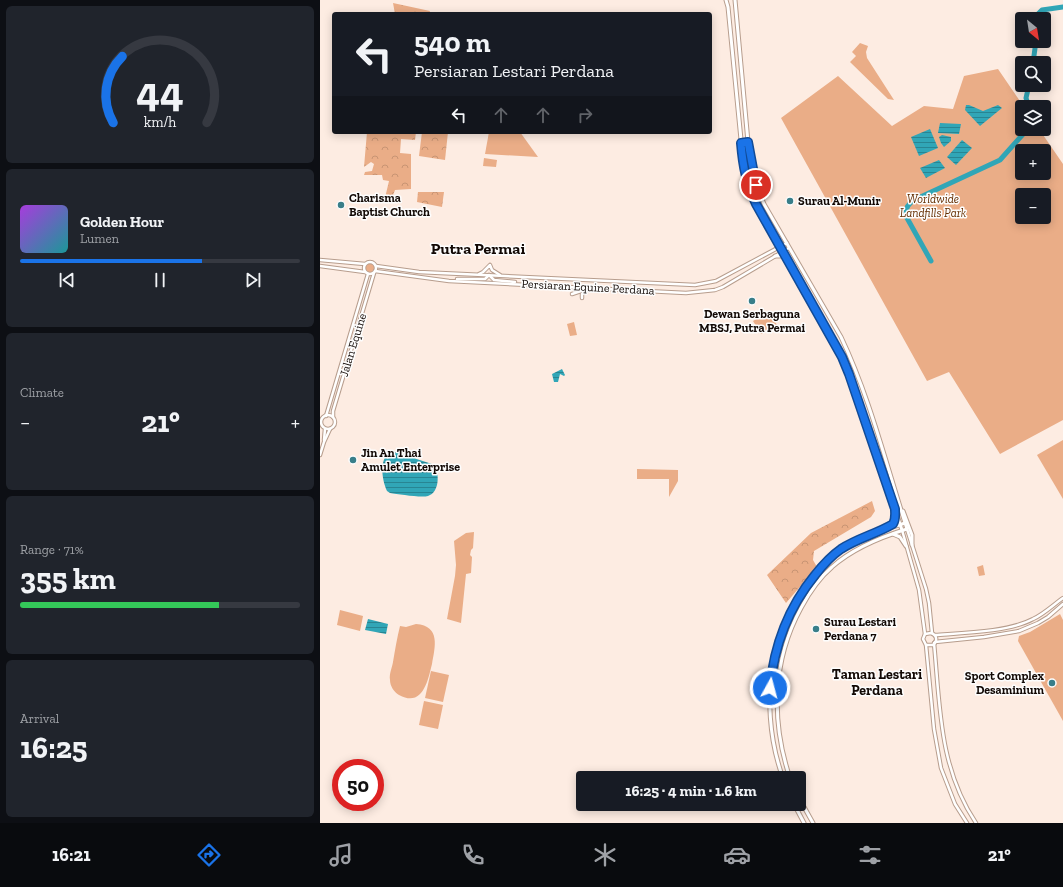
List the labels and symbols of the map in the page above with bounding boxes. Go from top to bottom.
north arrow [1015,12,1051,48]
pin [739,168,773,202]
place label: Charisma Baptist Church [349,191,430,219]
park label: Worldwide Landfills Park [900,192,967,220]
place label: Surau Al-Munir [798,194,881,208]
marker: Surau Al-Munir [785,196,795,206]
marker: Charisma Baptist Church [336,200,346,210]
district label: Putra Permai [431,239,525,258]
street label: Persiaran Equine Perdana [521,277,655,297]
marker: Dewan Serbaguna MBSJ, Putra Permai [747,296,757,306]
place label: Dewan Serbaguna MBSJ, Putra Permai [699,307,806,335]
street label: Jalan Equine [337,311,369,378]
place label: Jin An Thai Amulet Enterprise [361,446,460,474]
marker: Jin An Thai Amulet Enterprise [348,455,358,465]
place label: Surau Lestari Perdana 7 [824,615,896,643]
marker: Surau Lestari Perdana 7 [811,624,821,634]
district label: Taman Lestari Perdana [832,666,922,699]
position arrow [749,667,791,709]
place label: Sport Complex Desaminium [965,669,1045,697]
marker: Sport Complex Desaminium [1047,678,1057,688]
speed limit sign: 50 [332,759,384,811]

